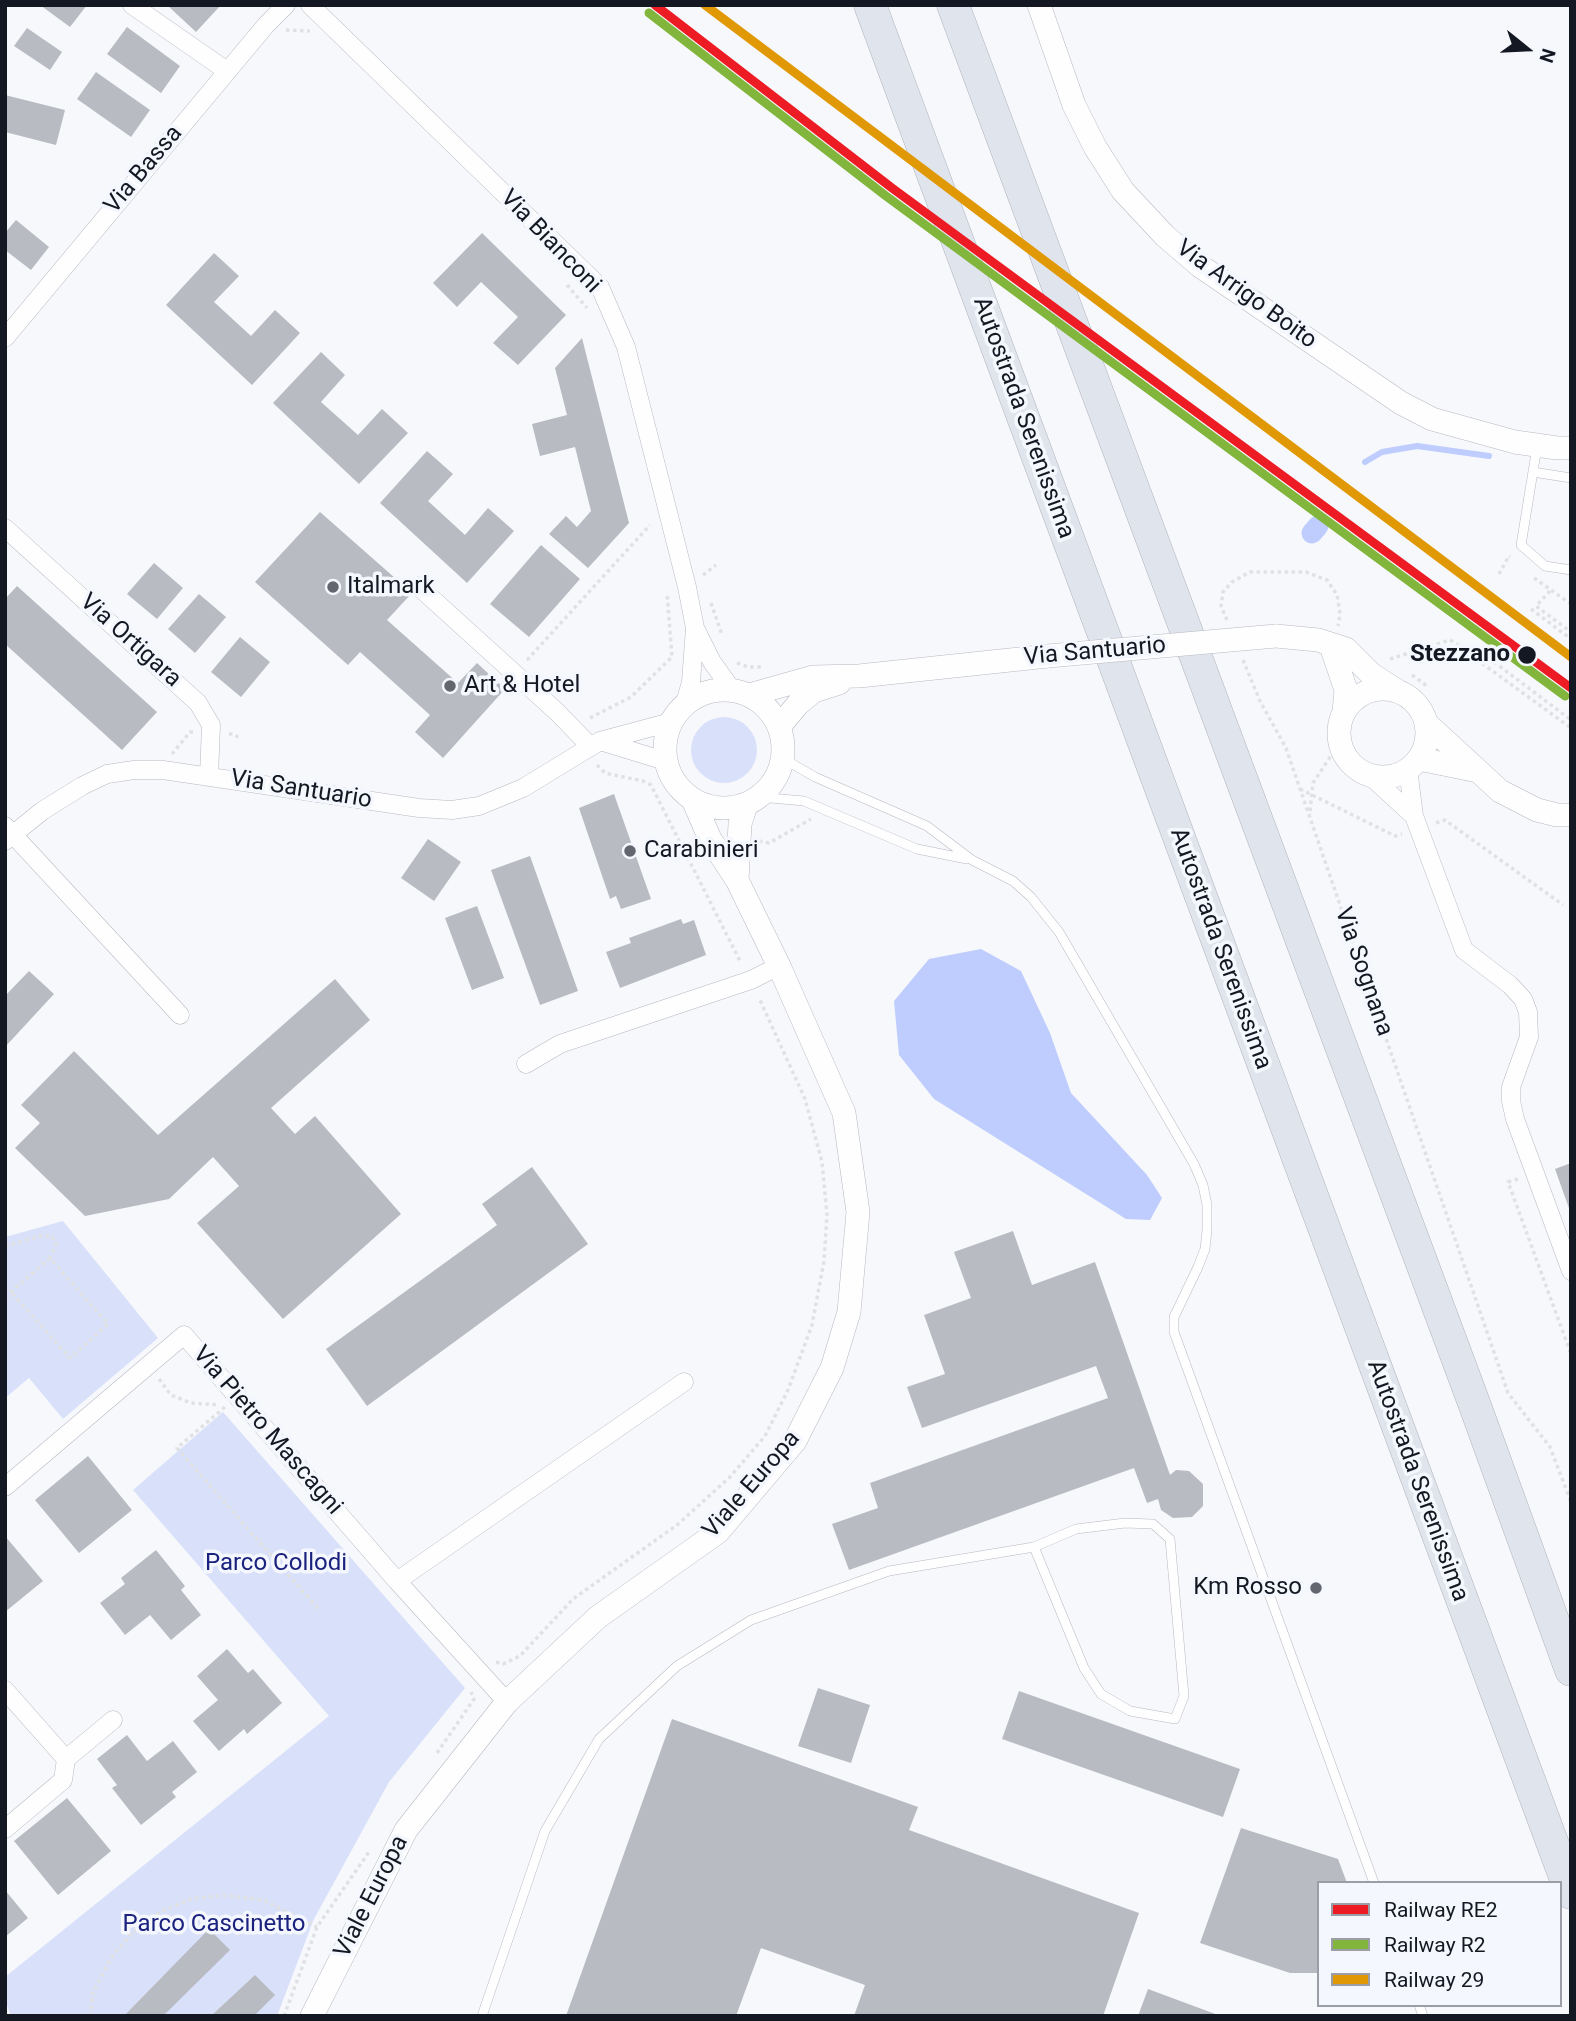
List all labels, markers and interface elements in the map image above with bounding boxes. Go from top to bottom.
north arrow [1492,14,1562,84]
text: N [1534,46,1560,66]
street label: Via Bassa [99,120,189,220]
street label: Via Bianconi [494,184,606,300]
street label: Via Arrigo Boito [1170,234,1322,356]
street label: Autostrada Serenissima [966,293,1080,543]
place label: Italmark [347,573,435,601]
marker: Italmark [325,579,341,595]
street label: Via Ortigara [73,588,187,694]
street label: Via Santuario [1023,631,1167,673]
place label: Stezzano [1410,641,1510,669]
marker: Stezzano [1516,644,1538,666]
place label: Art & Hotel [464,672,580,700]
marker: Art & Hotel [442,678,458,694]
street label: Via Santuario [228,765,374,815]
street label: Autostrada Serenissima [1163,824,1277,1074]
place label: Carabinieri [644,837,758,865]
marker: Carabinieri [622,843,638,859]
street label: Via Sognana [1328,904,1398,1040]
street label: Via Pietro Mascagni [186,1341,348,1521]
street label: Autostrada Serenissima [1360,1356,1474,1606]
street label: Viale Europa [697,1425,807,1545]
park label: Parco Collodi [205,1550,347,1578]
place label: Km Rosso [1193,1574,1302,1602]
marker: Km Rosso [1308,1580,1324,1596]
street label: Viale Europa [329,1831,415,1963]
legend [1317,1881,1562,2007]
text: Railway RE2 [1384,1898,1497,1922]
park label: Parco Cascinetto [123,1911,305,1939]
text: Railway R2 [1384,1933,1486,1957]
text: Railway 29 [1384,1968,1484,1992]

